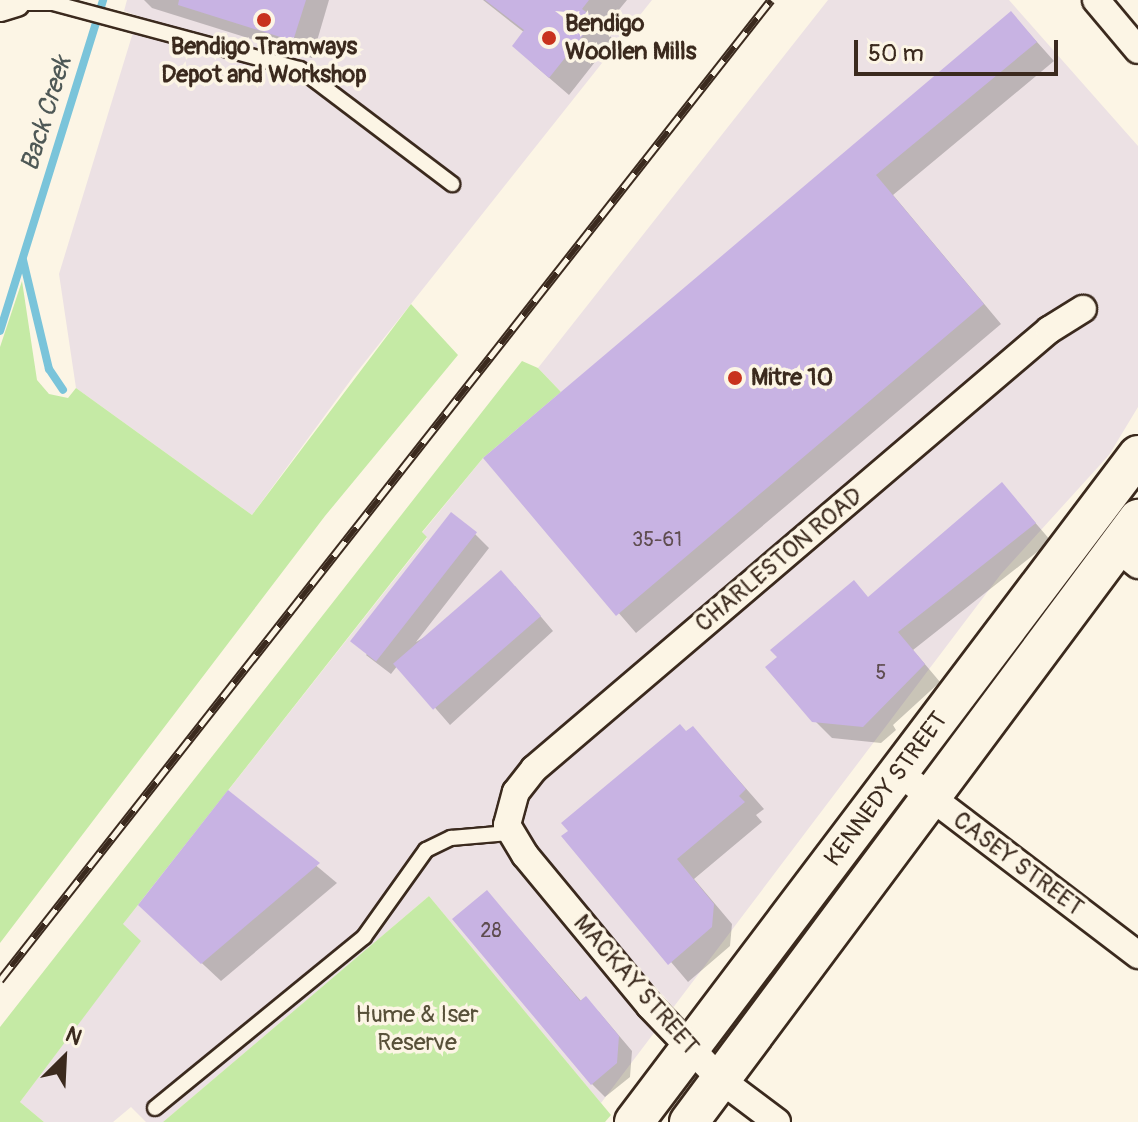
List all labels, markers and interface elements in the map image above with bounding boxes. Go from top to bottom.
place label: Bendigo Woollen Mills [565,10,697,66]
marker: Bendigo Tramways Depot and Workshop [255,11,273,29]
scale bar [858,24,1062,74]
marker: Bendigo Woollen Mills [540,29,558,47]
place label: Bendigo Tramways Depot and Workshop [161,33,367,89]
text: 50 m [868,39,924,68]
water label: Back Creek [15,53,79,175]
place label: Mitre 10 [751,364,833,392]
marker: Mitre 10 [726,369,744,387]
street label: CHARLESTON ROAD [690,482,868,638]
house number: 35-61 [632,527,682,551]
house number: 5 [876,660,886,684]
street label: KENNEDY STREET [819,706,953,872]
street label: CASEY STREET [947,806,1089,922]
street label: MACKAY STREET [567,909,705,1061]
house number: 28 [480,918,502,942]
park label: Hume & Iser Reserve [355,1001,479,1057]
north arrow [24,1018,104,1098]
text: N [61,1020,86,1052]

